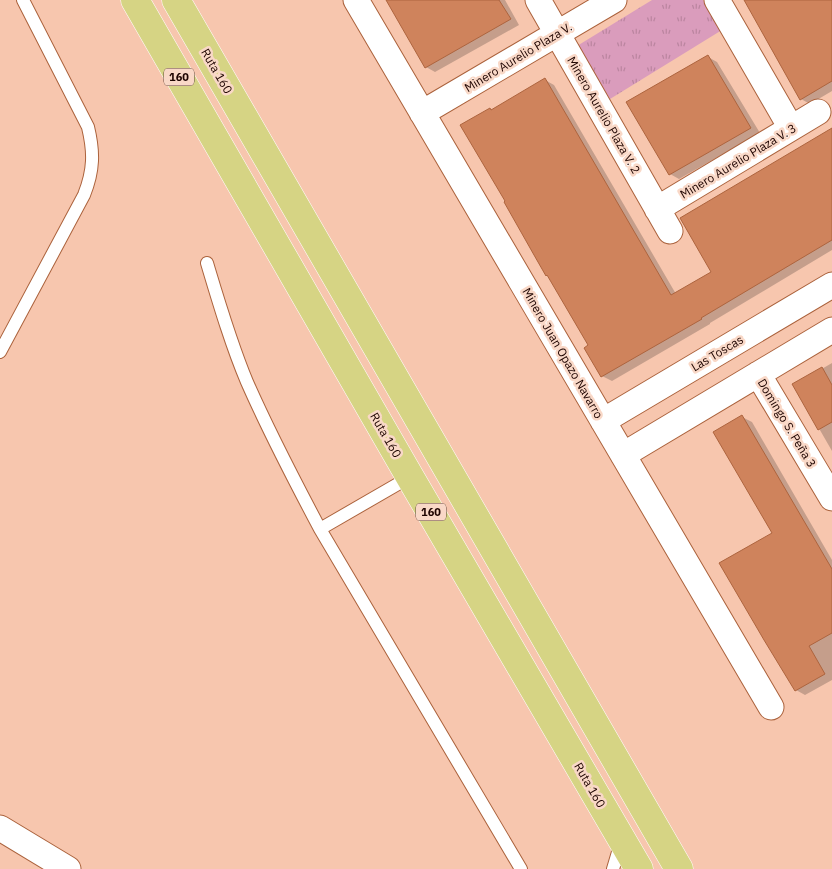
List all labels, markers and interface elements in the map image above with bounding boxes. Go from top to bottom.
street label: Minero Aurelio Plaza V. [461,19,575,95]
street label: Ruta 160 [198,46,236,96]
street label: Minero Aurelio Plaza V. 2 [564,54,644,176]
road number: 160 [164,68,194,86]
street label: Minero Aurelio Plaza V. 3 [677,120,799,202]
street label: Minero Juan Opazo Navarro [519,285,607,421]
street label: Las Toscas [688,332,746,374]
street label: Domingo S. Peña 3 [755,376,819,470]
street label: Ruta 160 [367,410,405,460]
road number: 160 [416,504,446,520]
street label: Ruta 160 [571,760,609,810]

